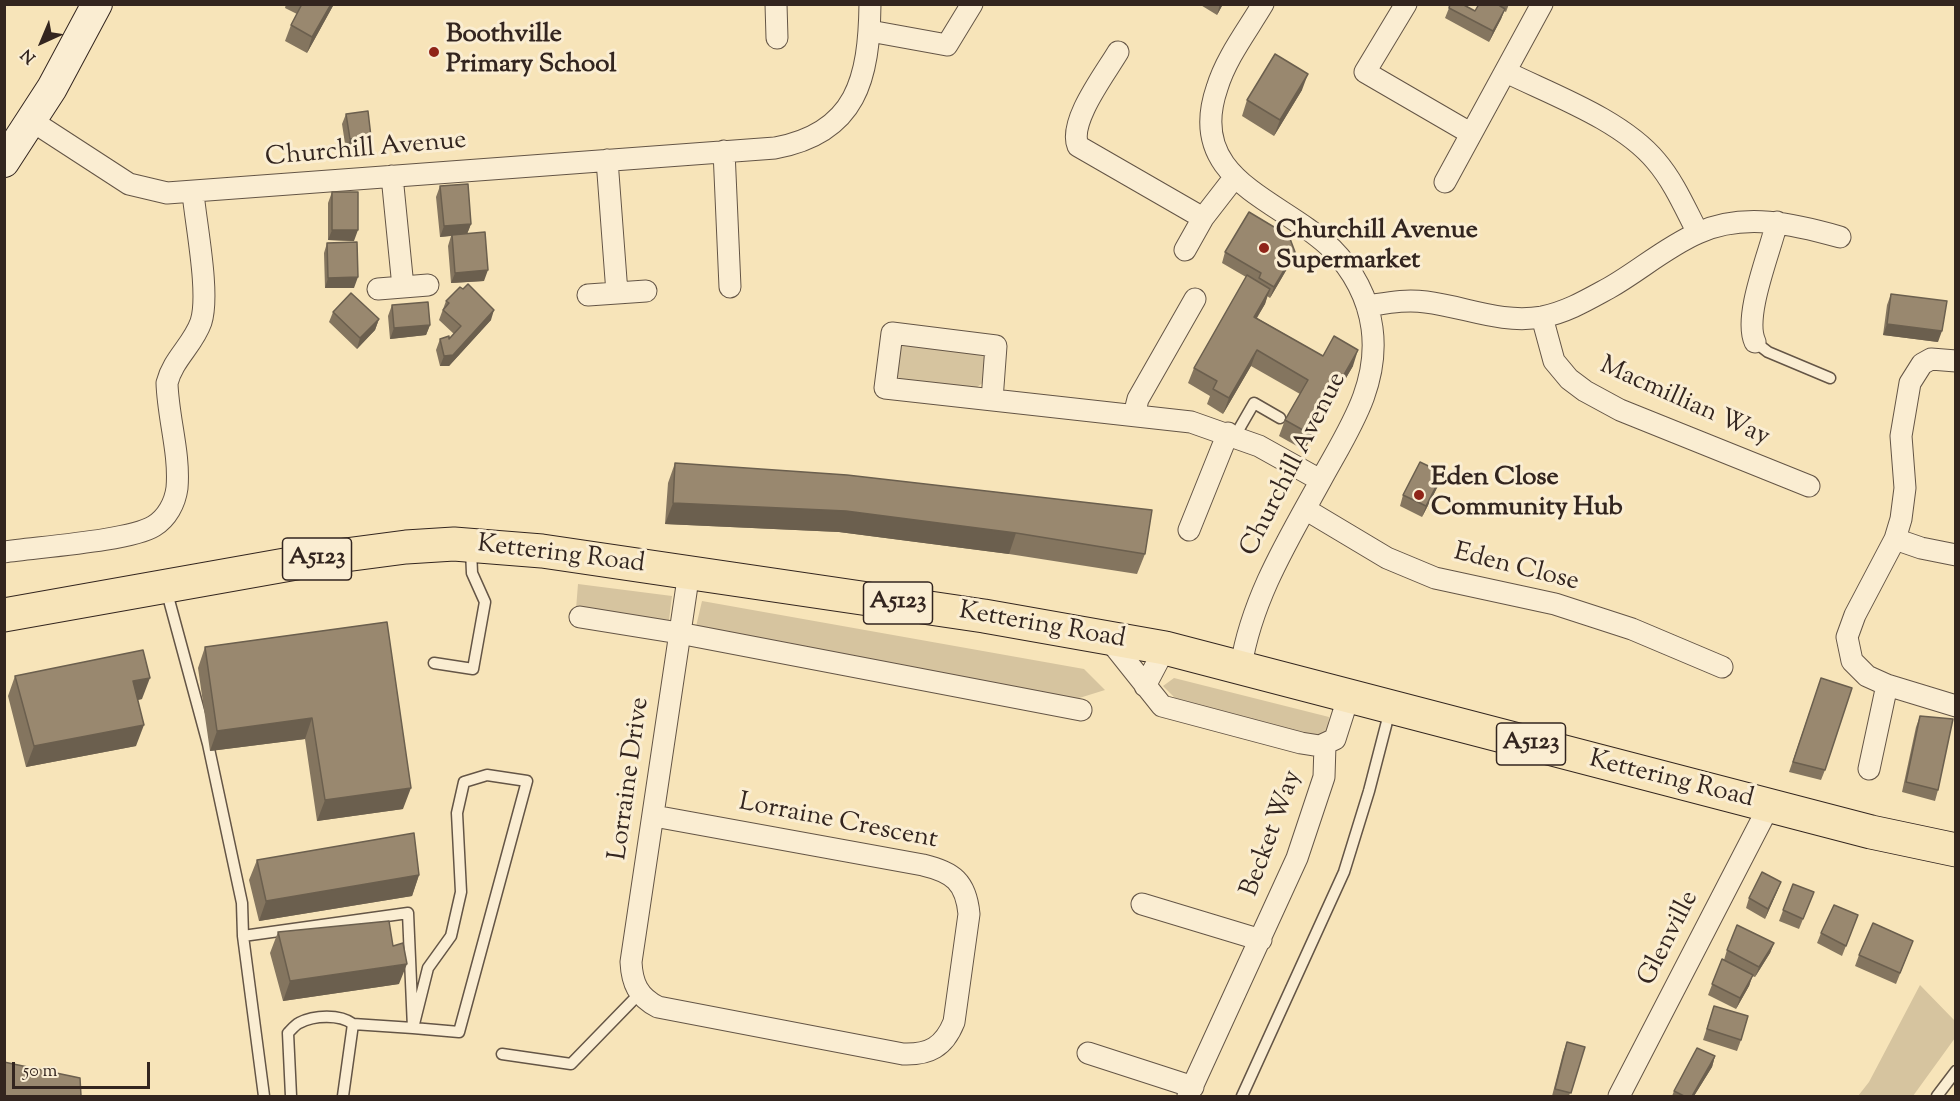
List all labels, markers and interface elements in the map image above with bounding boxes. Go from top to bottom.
north arrow [12,12,72,72]
place label: Boothville Primary School [446,21,616,82]
text: N [17,43,42,68]
marker: Boothville Primary School [427,45,441,59]
street label: Churchill Avenue [264,127,468,175]
place label: Churchill Avenue Supermarket [1276,217,1478,278]
marker: Churchill Avenue Supermarket [1257,241,1271,255]
street label: Macmillian Way [1594,352,1774,454]
street label: Churchill Avenue [1235,368,1355,562]
place label: Eden Close Community Hub [1431,464,1623,526]
marker: Eden Close Community Hub [1412,488,1426,502]
street label: Kettering Road [475,530,647,582]
road number: A5123 [282,538,352,580]
street label: Eden Close [1450,538,1582,600]
road number: A5123 [864,582,932,624]
street label: Kettering Road [956,597,1128,657]
street label: Lorraine Drive [604,696,658,862]
road number: A5123 [1496,723,1565,765]
street label: Kettering Road [1585,745,1757,817]
street label: Becket Way [1236,767,1310,901]
street label: Lorraine Crescent [736,788,940,858]
street label: Glenville [1633,886,1707,992]
scale bar [15,1050,153,1088]
text: 50 m [23,1059,57,1085]

